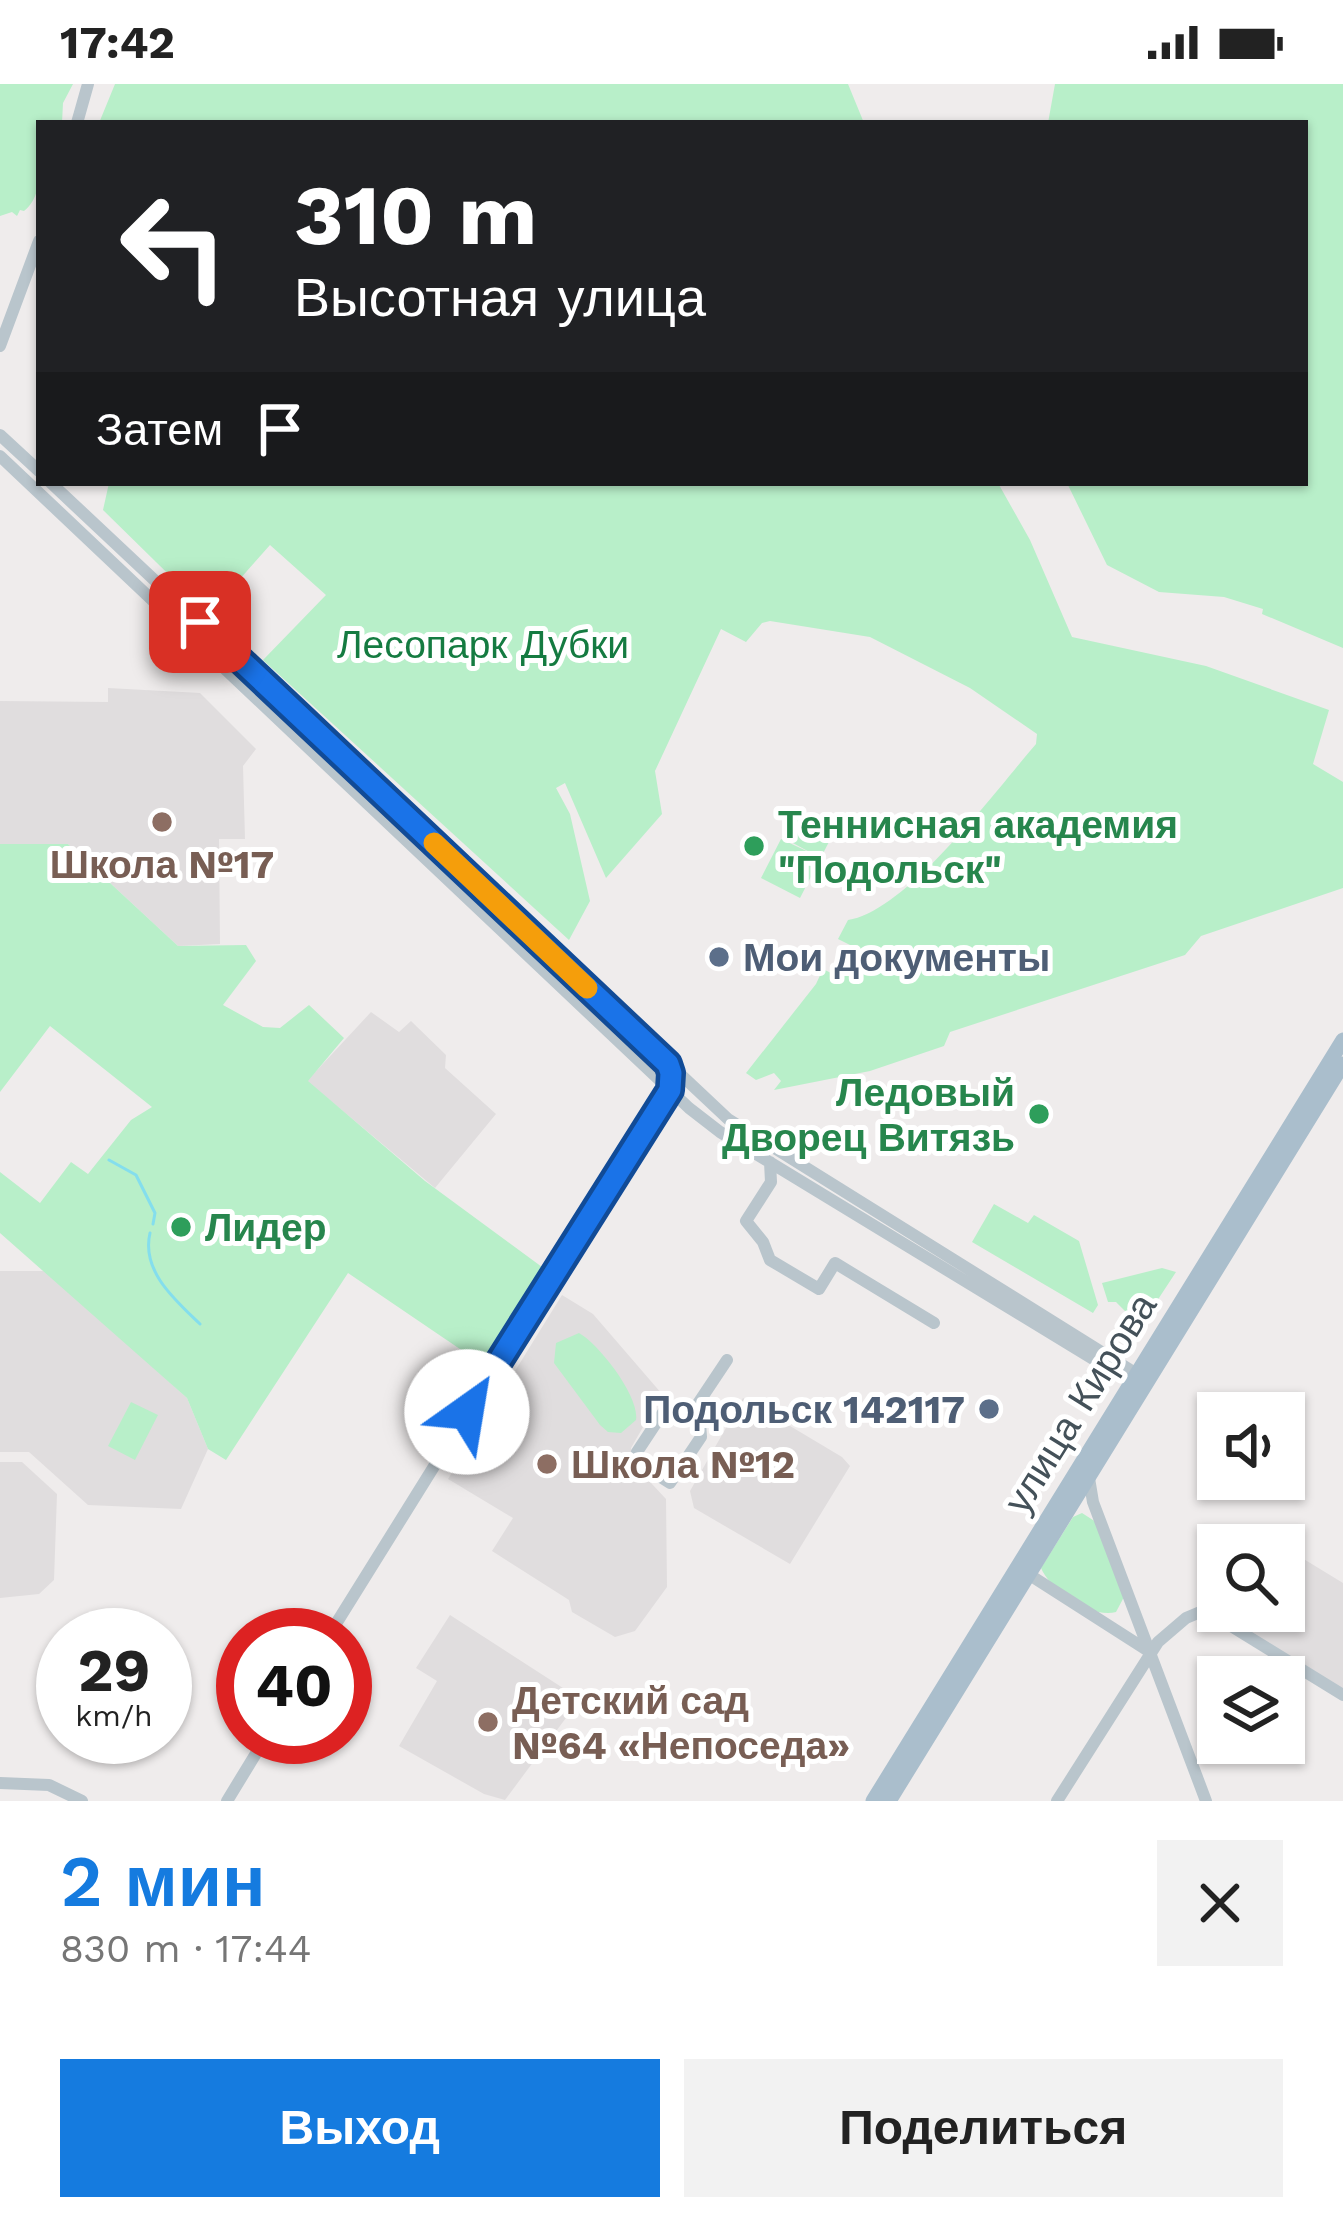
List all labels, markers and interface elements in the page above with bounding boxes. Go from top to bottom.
text: 17:42 [60,16,175,69]
text: 310 m [294,166,537,264]
icon: left [96,168,252,324]
text: Высотная улица [294,266,706,329]
icon: arrive [247,396,313,462]
text: Затем [96,403,223,456]
pin [149,571,251,673]
icon: arrive [167,589,233,655]
park label: Лесопарк Дубки [337,622,629,667]
place label: Теннисная академия "Подольск" [778,802,1178,892]
marker: Школа №17 [149,809,175,835]
marker: Теннисная академия "Подольск" [741,833,767,859]
place label: Школа №17 [50,842,274,887]
place label: Мои документы [743,935,1050,980]
marker: Мои документы [706,944,732,970]
place label: Ледовый Дворец Витязь [722,1070,1015,1160]
marker: Ледовый Дворец Витязь [1026,1101,1052,1127]
place label: Лидер [205,1205,327,1250]
marker: Лидер [168,1214,194,1240]
street label: улица Кирова [995,1285,1166,1521]
position arrow [404,1349,530,1475]
place label: Подольск 142117 [643,1387,965,1432]
map controls [1197,1392,1305,1764]
button: sound [1197,1392,1305,1500]
marker: Подольск 142117 [976,1396,1002,1422]
place label: Школа №12 [571,1442,795,1487]
marker: Школа №12 [534,1451,560,1477]
button: search [1197,1524,1305,1632]
speed limit sign: 40 [216,1608,372,1764]
text: 29 [78,1635,150,1706]
button: layers [1197,1656,1305,1764]
place label: Детский сад №64 «Непоседа» [512,1678,850,1768]
text: km/h [75,1698,153,1733]
marker: Детский сад №64 «Непоседа» [475,1709,501,1735]
text: 2 мин [60,1839,266,1923]
button: close [1157,1840,1283,1966]
text: 830 m · 17:44 [60,1926,312,1971]
button: Выход [60,2059,660,2197]
button: Поделиться [684,2059,1283,2197]

